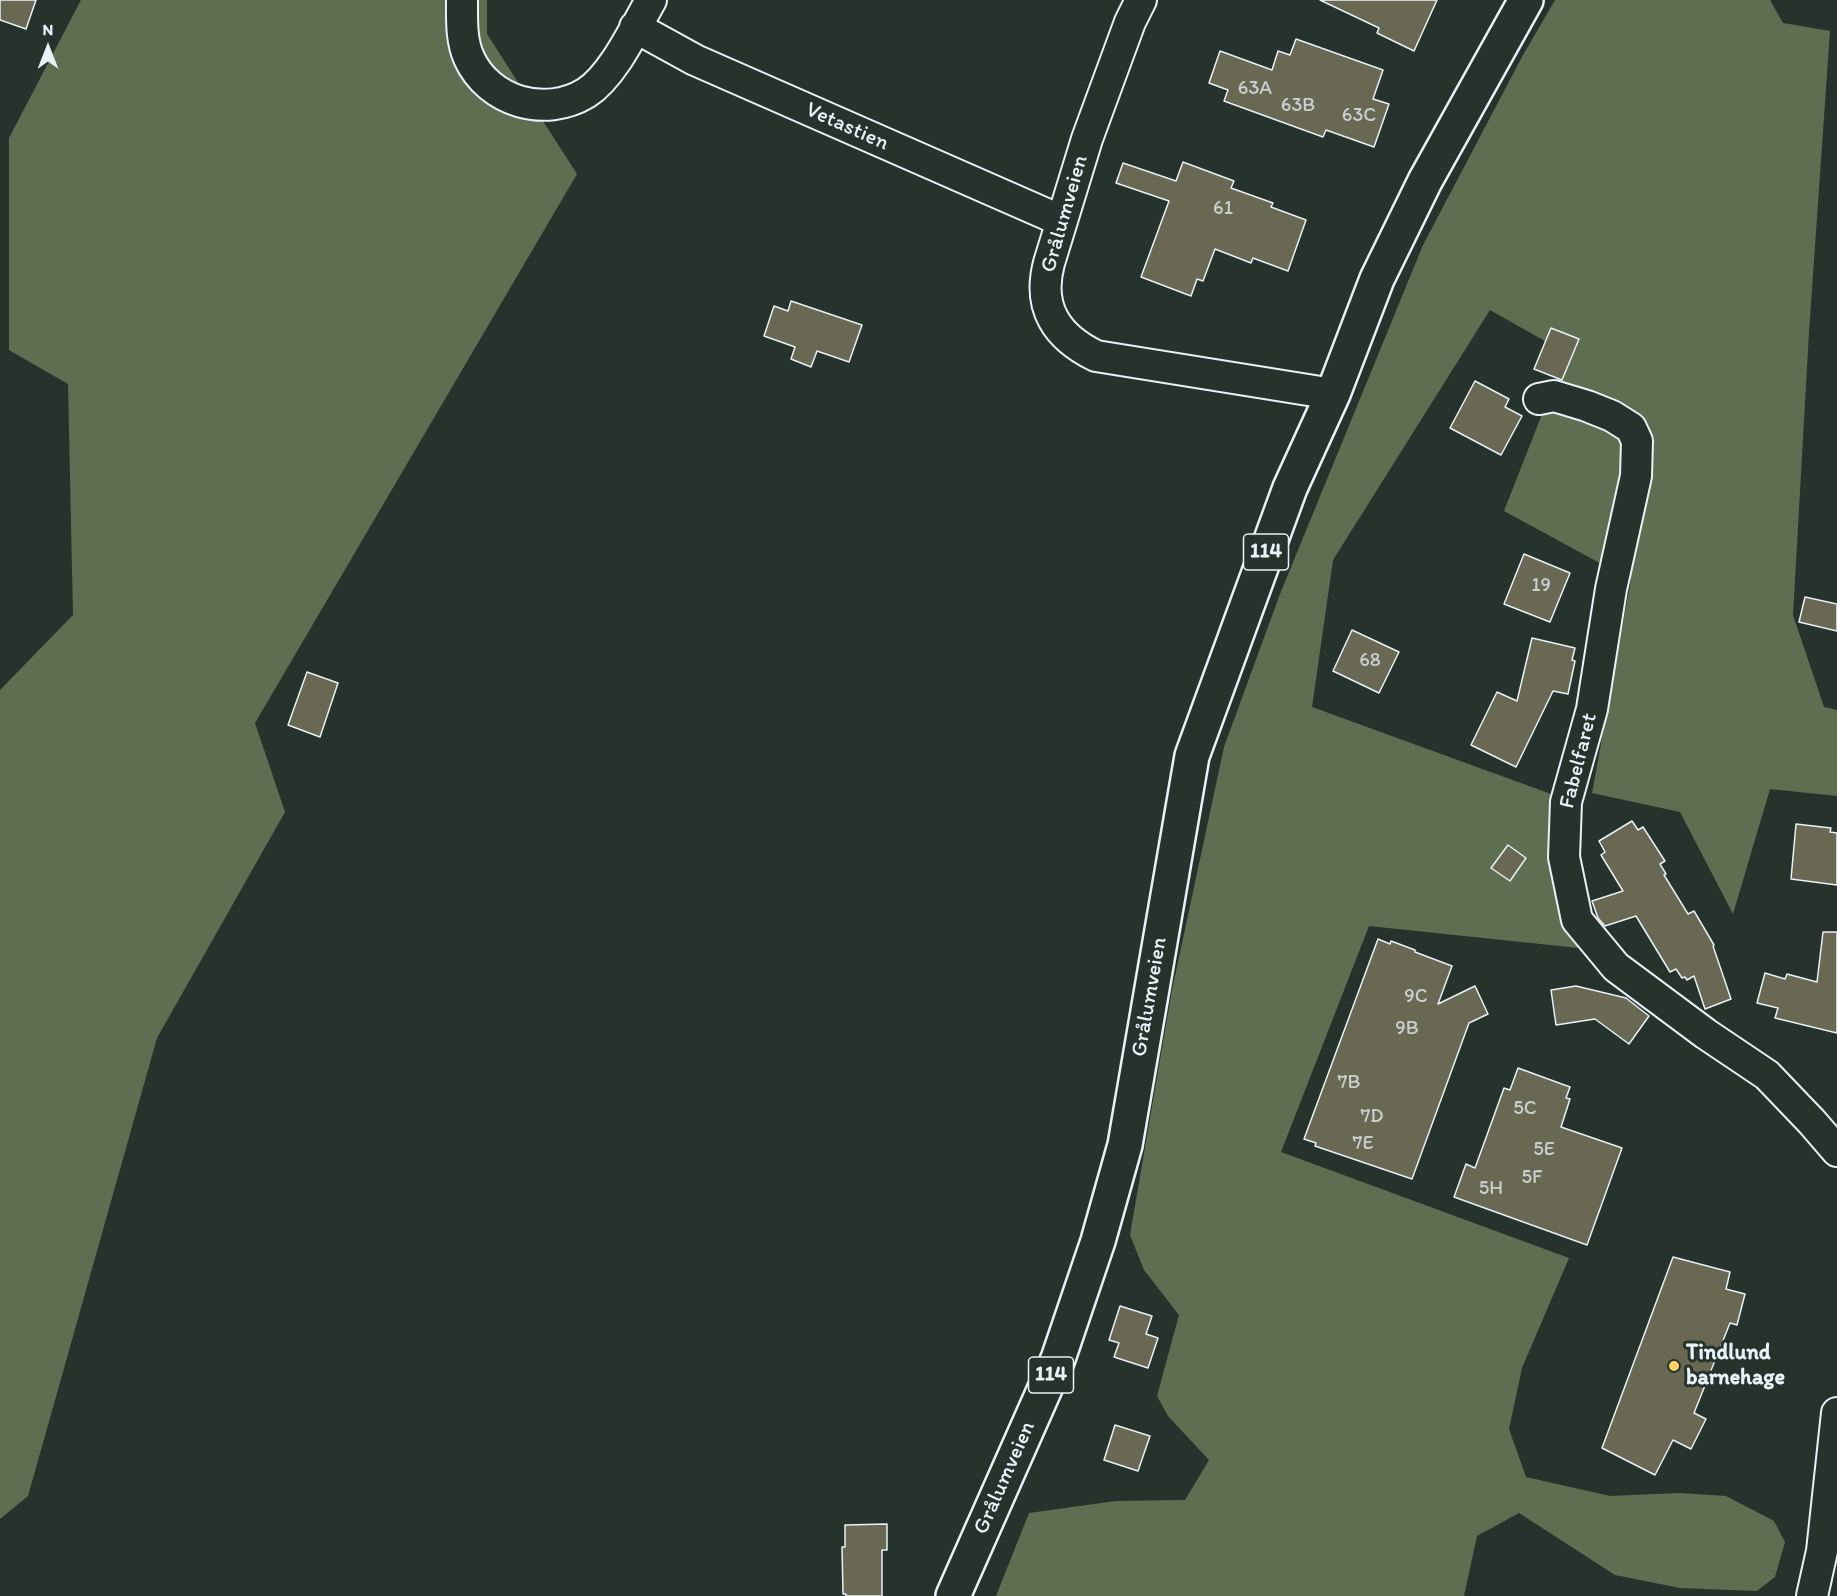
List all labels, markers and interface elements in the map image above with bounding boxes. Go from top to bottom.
north arrow [18,18,78,78]
text: N [43,20,53,39]
house number: 63A [1238,77,1272,101]
house number: 63B [1281,94,1315,118]
street label: Vetastien [801,97,893,157]
house number: 63C [1342,104,1376,128]
street label: Grålumveien [1036,152,1094,276]
house number: 61 [1213,197,1233,221]
road number: 114 [1244,534,1288,570]
house number: 19 [1531,574,1551,598]
house number: 68 [1359,649,1381,673]
street label: Fabelfaret [1554,711,1604,811]
street label: Grålumveien [1127,935,1173,1059]
house number: 9C [1404,985,1428,1009]
house number: 9B [1395,1017,1419,1041]
house number: 7B [1338,1071,1360,1095]
house number: 5C [1513,1097,1537,1121]
house number: 7D [1360,1105,1384,1129]
house number: 7E [1353,1132,1373,1156]
house number: 5E [1533,1138,1555,1162]
house number: 5F [1522,1166,1542,1190]
house number: 5H [1479,1177,1503,1201]
place label: Tindlund barnehage [1686,1340,1785,1392]
road number: 114 [1028,1357,1074,1393]
marker: Tindlund barnehage [1667,1359,1681,1373]
street label: Grålumveien [968,1417,1042,1539]

